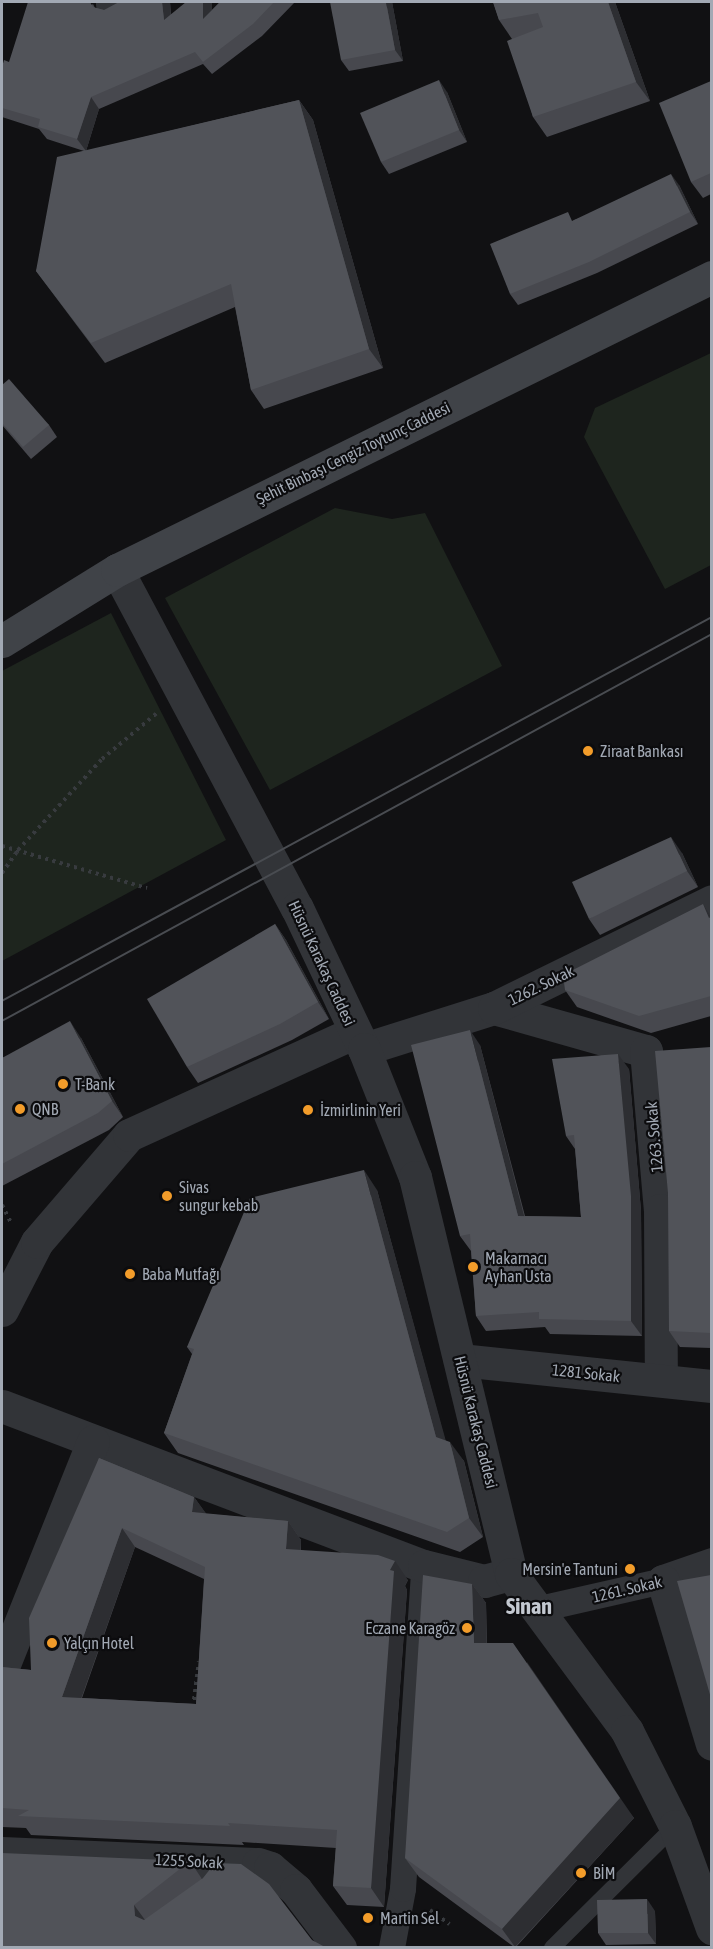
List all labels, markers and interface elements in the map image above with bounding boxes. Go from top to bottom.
street label: Şehit Binbaşı Cengiz Toytunç Caddesi [253,398,453,508]
place label: Ziraat Bankası [600,741,684,761]
marker: Ziraat Bankası [581,744,595,758]
street label: Hüsnü Karakaş Caddesi [285,897,359,1029]
street label: 1262. Sokak [505,961,577,1009]
place label: T-Bank [75,1074,115,1094]
marker: T-Bank [56,1077,70,1091]
place label: QNB [32,1099,58,1119]
place label: İzmirlinin Yeri [320,1100,401,1120]
street label: 1263. Sokak [641,1101,667,1173]
marker: QNB [13,1102,27,1116]
marker: İzmirlinin Yeri [301,1103,315,1117]
place label: Sivas sungur kebab [179,1177,258,1215]
marker: Sivas sungur kebab [160,1189,174,1203]
place label: Makarnacı Ayhan Usta [485,1248,552,1286]
marker: Makarnacı Ayhan Usta [466,1260,480,1274]
place label: Baba Mutfağı [142,1264,220,1284]
marker: Baba Mutfağı [123,1267,137,1281]
street label: Hüsnü Karakaş Caddesi [450,1354,502,1490]
street label: 1281 Sokak [551,1360,621,1386]
place label: Mersin'e Tantuni [522,1559,618,1579]
marker: Mersin'e Tantuni [623,1562,637,1576]
street label: 1261. Sokak [590,1572,664,1606]
district label: Sinan [506,1594,552,1620]
place label: Eczane Karagöz [365,1618,455,1638]
marker: Eczane Karagöz [460,1621,474,1635]
place label: Yalçın Hotel [64,1633,134,1653]
marker: Yalçın Hotel [45,1636,59,1650]
street label: 1255 Sokak [155,1850,223,1872]
place label: BİM [593,1863,615,1883]
marker: BİM [574,1866,588,1880]
place label: Martin Sel [380,1908,439,1928]
marker: Martin Sel [361,1911,375,1925]

